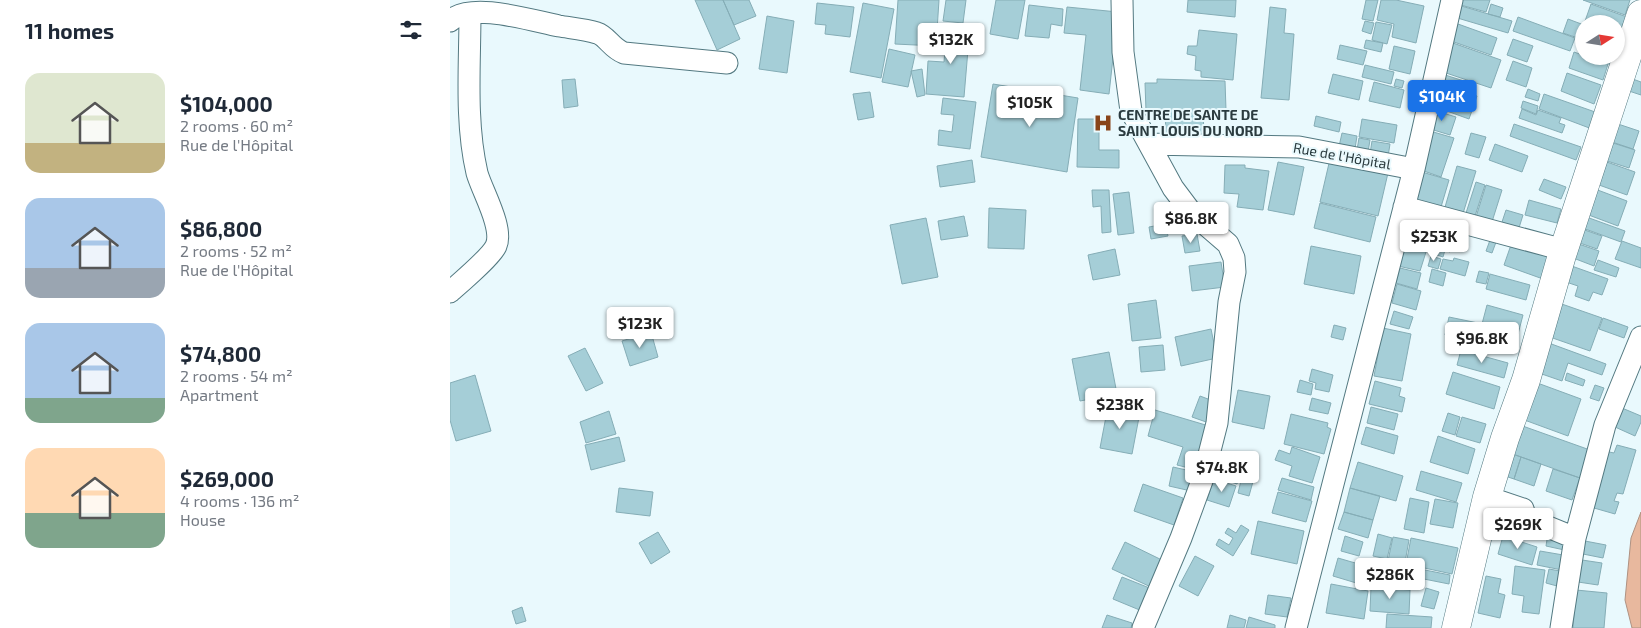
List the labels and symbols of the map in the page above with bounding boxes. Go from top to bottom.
north arrow [1575,15,1625,65]
pin: $132K [916,22,986,65]
pin: $104K [1407,80,1477,122]
pin: $105K [995,86,1065,128]
place label: CENTRE DE SANTE DE SAINT LOUIS DU NORD [1118,106,1263,139]
hospital icon: CENTRE DE SANTE DE SAINT LOUIS DU NORD [1092,112,1114,134]
street label: Rue de l'Hôpital [1292,139,1393,173]
pin: $86.8K [1150,202,1232,244]
pin: $253K [1399,220,1469,262]
pin: $123K [605,306,675,349]
pin: $96.8K [1441,322,1523,364]
pin: $238K [1085,388,1155,430]
pin: $74.8K [1181,450,1263,493]
pin: $269K [1483,508,1553,550]
pin: $286K [1355,558,1425,600]

